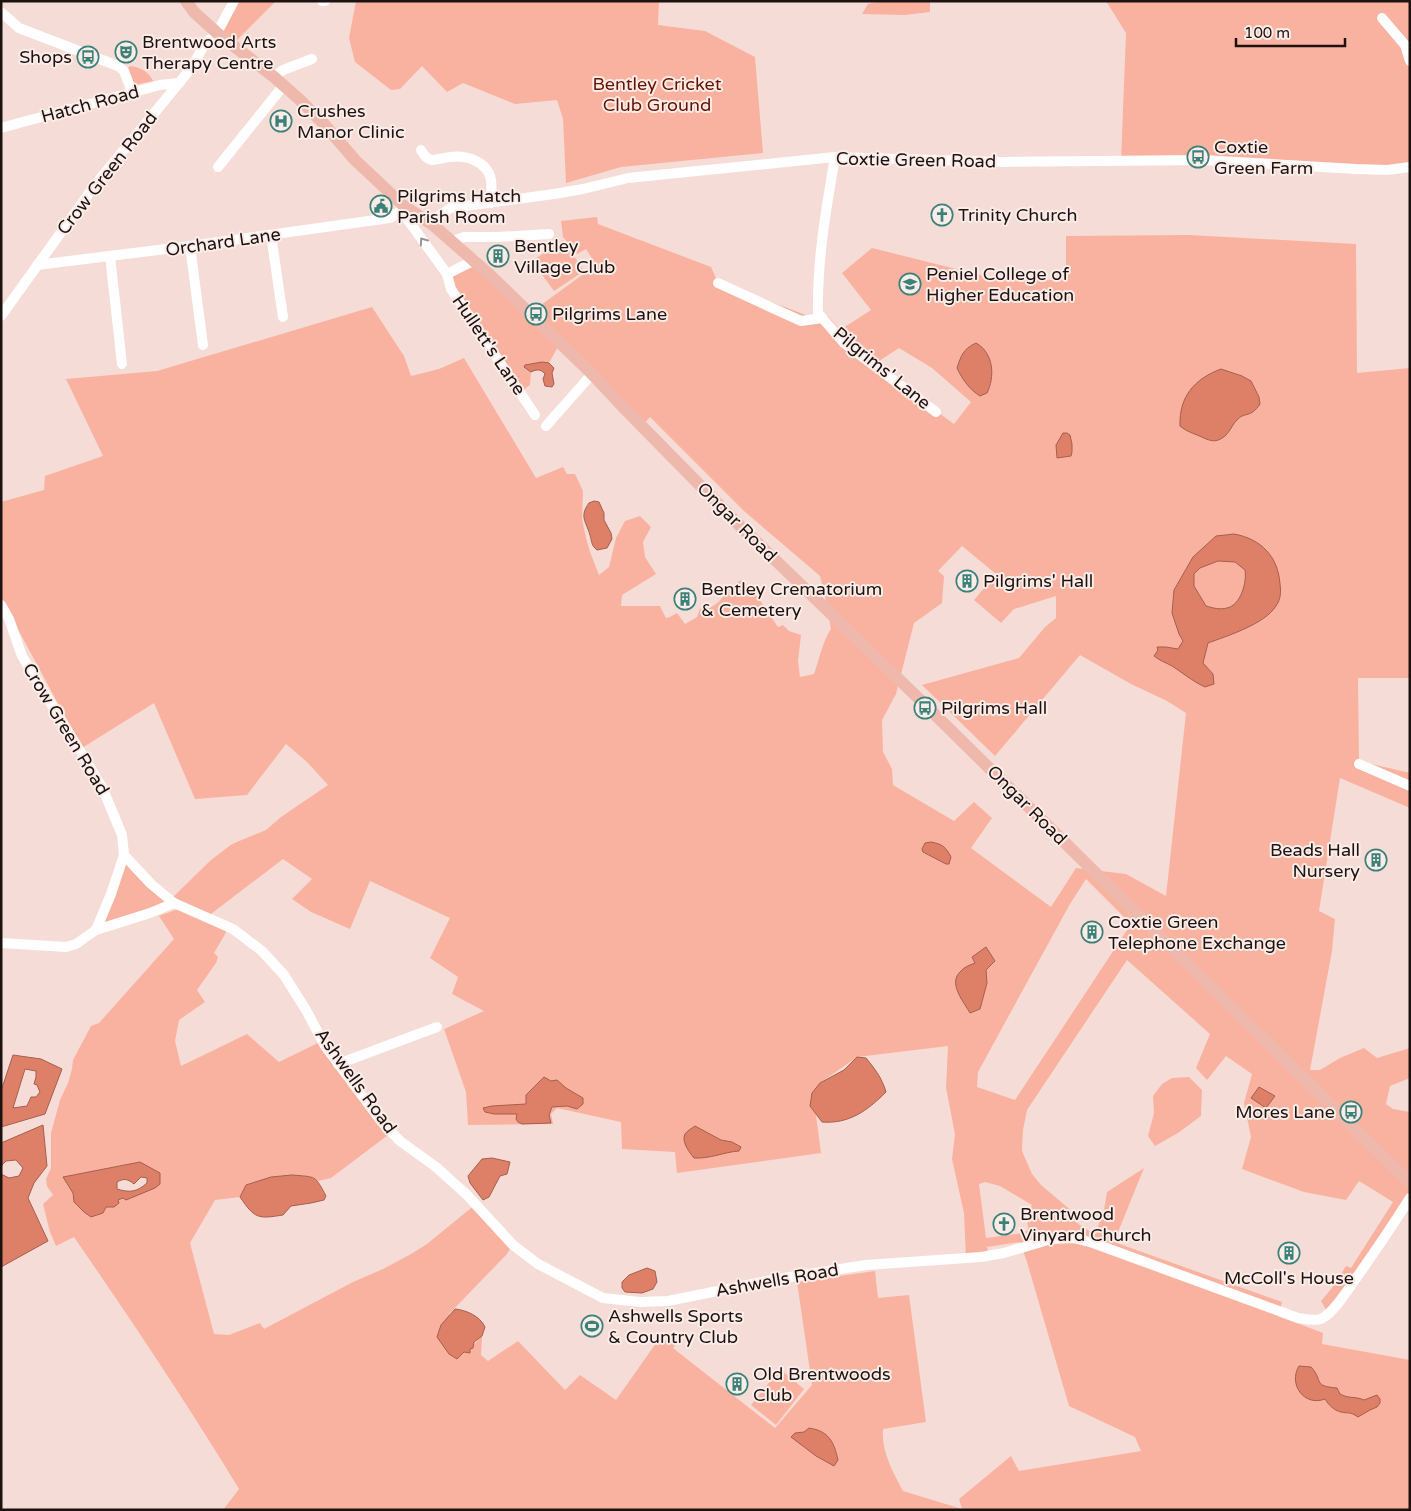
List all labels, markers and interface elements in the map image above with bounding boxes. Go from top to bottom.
scale bar [1236,15,1345,47]
text: 100 m [1244,24,1290,42]
place label: Brentwood Arts Therapy Centre [142,31,276,74]
theatre icon: Brentwood Arts Therapy Centre [114,40,138,64]
bus stop icon: Shops [76,45,100,69]
place label: Shops [19,46,72,68]
park label: Bentley Cricket Club Ground [592,73,722,116]
street label: Hatch Road [39,80,141,128]
place label: Crushes Manor Clinic [297,100,405,143]
street label: Crow Green Road [52,107,162,239]
hospital icon: Crushes Manor Clinic [269,109,293,133]
place label: Coxtie Green Farm [1214,136,1313,179]
bus stop icon: Coxtie Green Farm [1186,145,1210,169]
street label: Coxtie Green Road [836,148,996,172]
place label: Pilgrims Hatch Parish Room [397,185,521,228]
public building icon: Pilgrims Hatch Parish Room [369,194,393,218]
church icon: Trinity Church [930,203,954,227]
place label: Trinity Church [958,204,1077,226]
street label: Orchard Lane [164,223,282,261]
place label: Bentley Village Club [514,235,615,278]
one-way arrow [420,237,429,247]
building icon: Bentley Village Club [486,244,510,268]
place label: Peniel College of Higher Education [926,263,1074,306]
school or university icon: Peniel College of Higher Education [898,272,922,296]
street label: Hullett's Lane [447,291,531,399]
bus stop icon: Pilgrims Lane [524,302,548,326]
place label: Pilgrims Lane [552,303,667,325]
street label: Pilgrims' Lane [829,322,935,414]
street label: Ongar Road [693,478,781,566]
building icon: Pilgrims' Hall [955,569,979,593]
place label: Pilgrims' Hall [983,570,1093,592]
place label: Bentley Crematorium & Cemetery [701,578,882,621]
building icon: Bentley Crematorium & Cemetery [673,587,697,611]
street label: Crow Green Road [18,659,114,799]
bus stop icon: Pilgrims Hall [913,696,937,720]
place label: Pilgrims Hall [941,697,1047,719]
street label: Ongar Road [983,761,1071,849]
place label: Beads Hall Nursery [1270,839,1360,882]
building icon: Beads Hall Nursery [1364,848,1388,872]
place label: Coxtie Green Telephone Exchange [1108,911,1286,954]
building icon: Coxtie Green Telephone Exchange [1080,920,1104,944]
street label: Ashwells Road [310,1024,402,1138]
bus stop icon: Mores Lane [1339,1100,1363,1124]
place label: Mores Lane [1235,1101,1335,1123]
place label: Brentwood Vinyard Church [1020,1203,1151,1246]
church icon: Brentwood Vinyard Church [992,1212,1016,1236]
building icon: McColl's House [1277,1241,1301,1265]
street label: Ashwells Road [714,1258,840,1302]
place label: McColl's House [1224,1267,1354,1289]
place label: Ashwells Sports & Country Club [608,1305,743,1348]
sports icon: Ashwells Sports & Country Club [580,1314,604,1338]
place label: Old Brentwoods Club [753,1363,891,1406]
building icon: Old Brentwoods Club [725,1372,749,1396]

